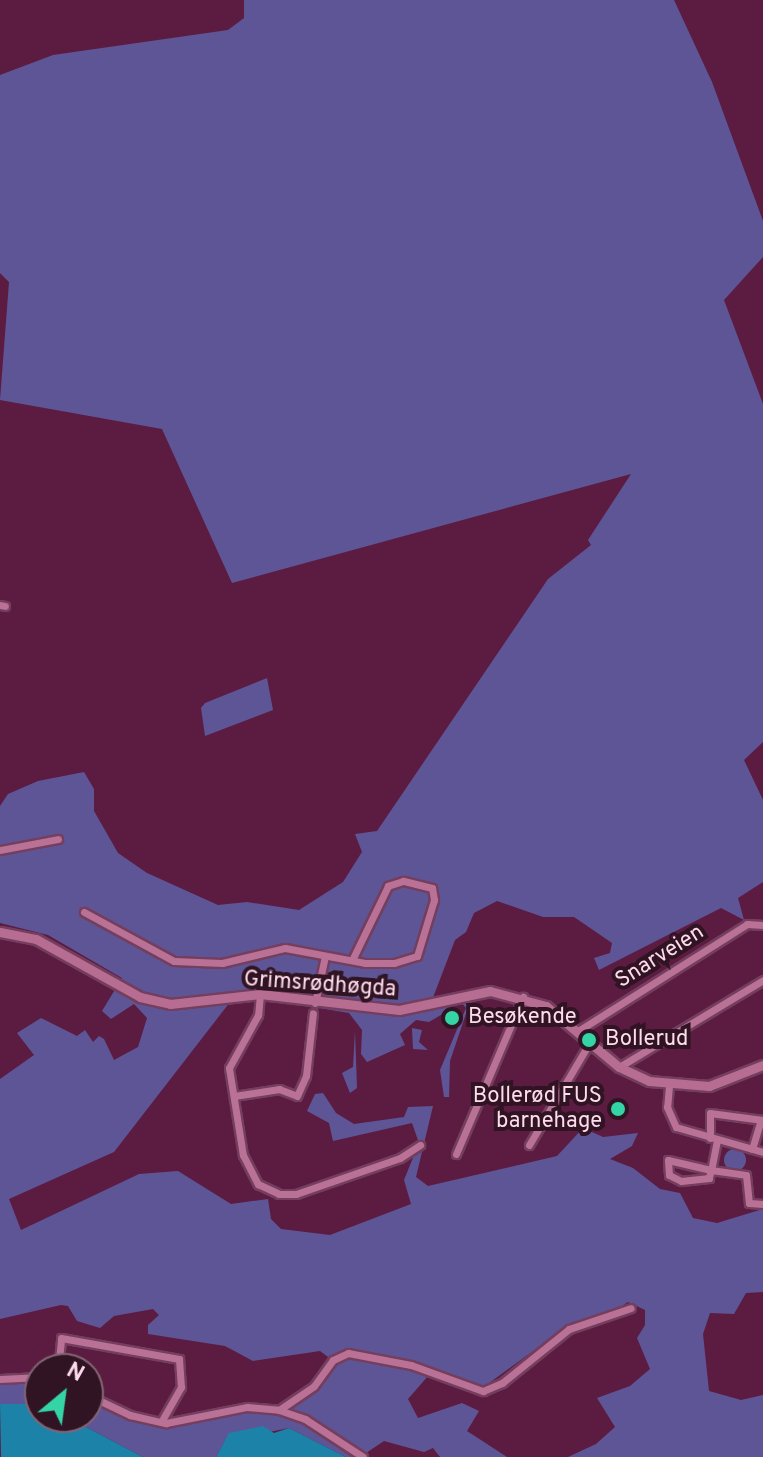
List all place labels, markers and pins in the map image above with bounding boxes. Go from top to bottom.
place label: Besøkende [468,1005,577,1031]
marker: Besøkende [443,1009,461,1027]
place label: Bollerud [605,1027,688,1053]
marker: Bollerud [580,1031,598,1049]
place label: Bollerød FUS barnehage [473,1083,602,1134]
marker: Bollerød FUS barnehage [609,1100,627,1118]

